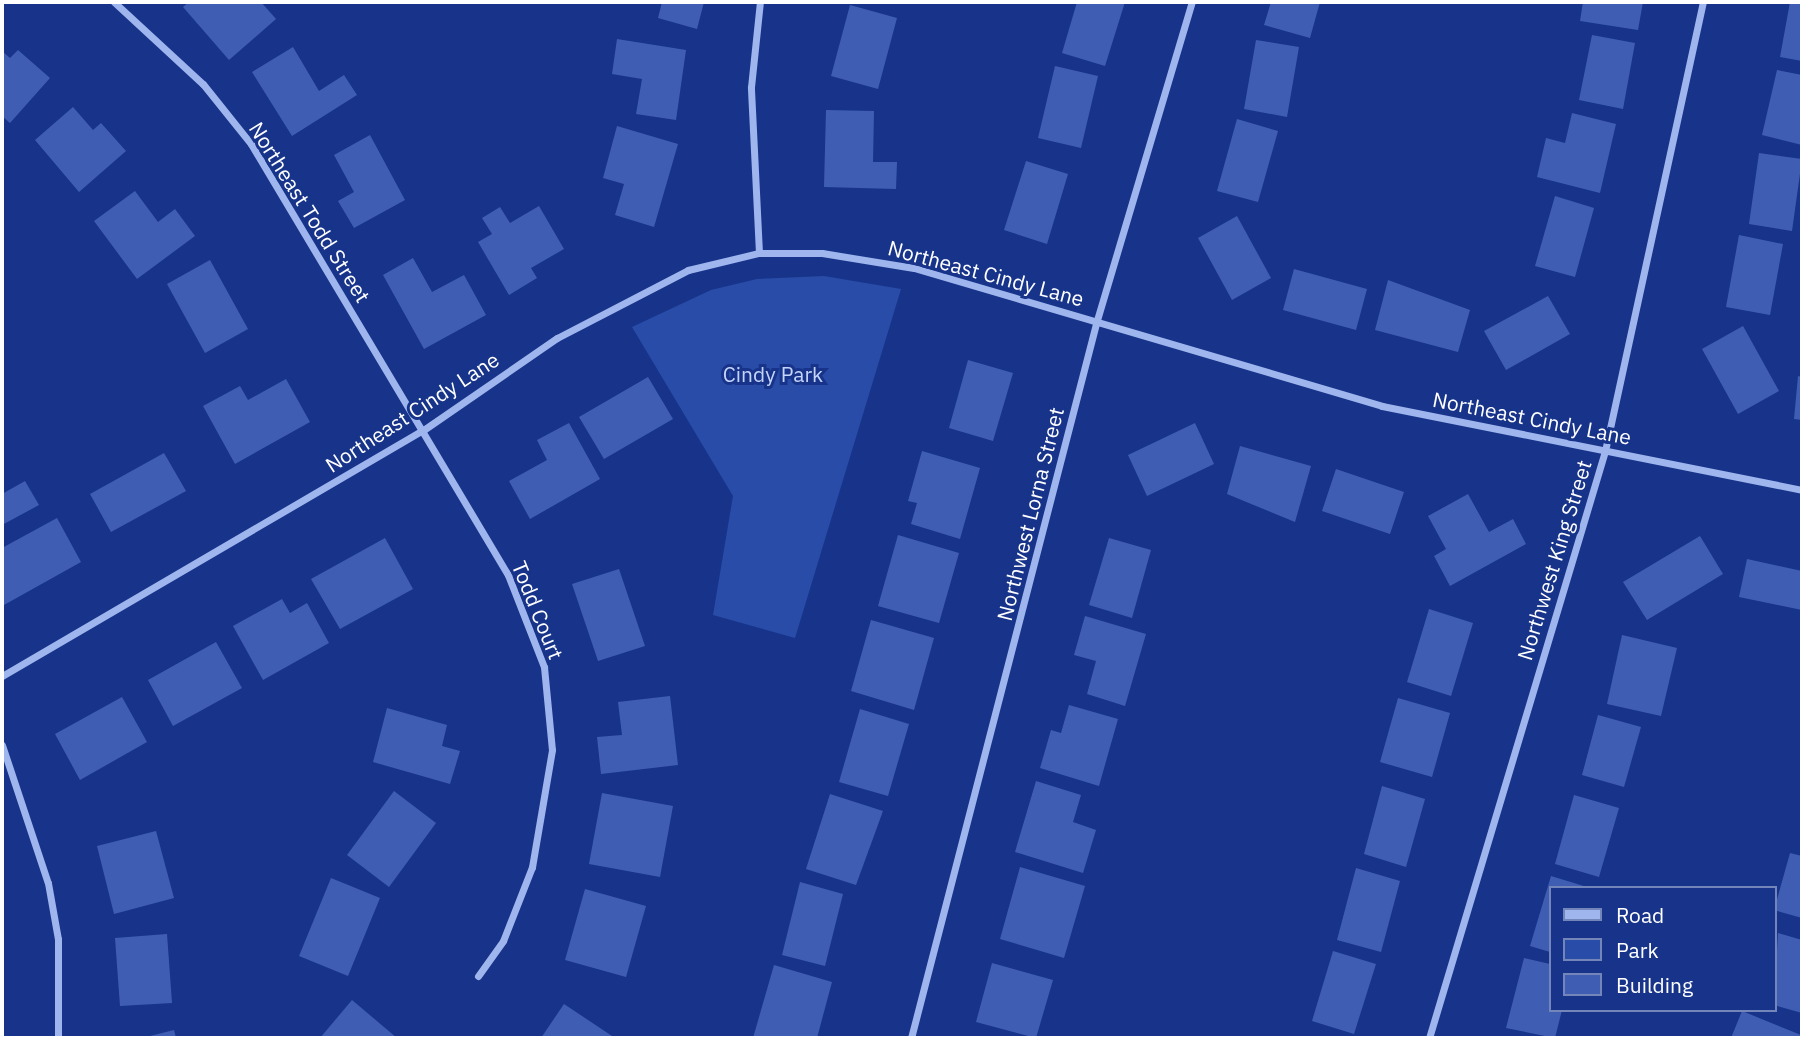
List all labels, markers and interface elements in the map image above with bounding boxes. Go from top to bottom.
street label: Northeast Todd Street [244,117,376,307]
street label: Northeast Cindy Lane [885,235,1087,311]
street label: Northeast Cindy Lane [320,346,504,478]
park label: Cindy Park [723,361,823,387]
street label: Northeast Cindy Lane [1431,386,1633,450]
street label: Northwest Lorna Street [991,405,1069,623]
street label: Northwest King Street [1512,457,1596,663]
street label: Todd Court [507,557,569,663]
legend [1548,886,1776,1012]
text: Road [1616,901,1664,929]
text: Park [1616,936,1659,964]
text: Building [1616,971,1693,999]

